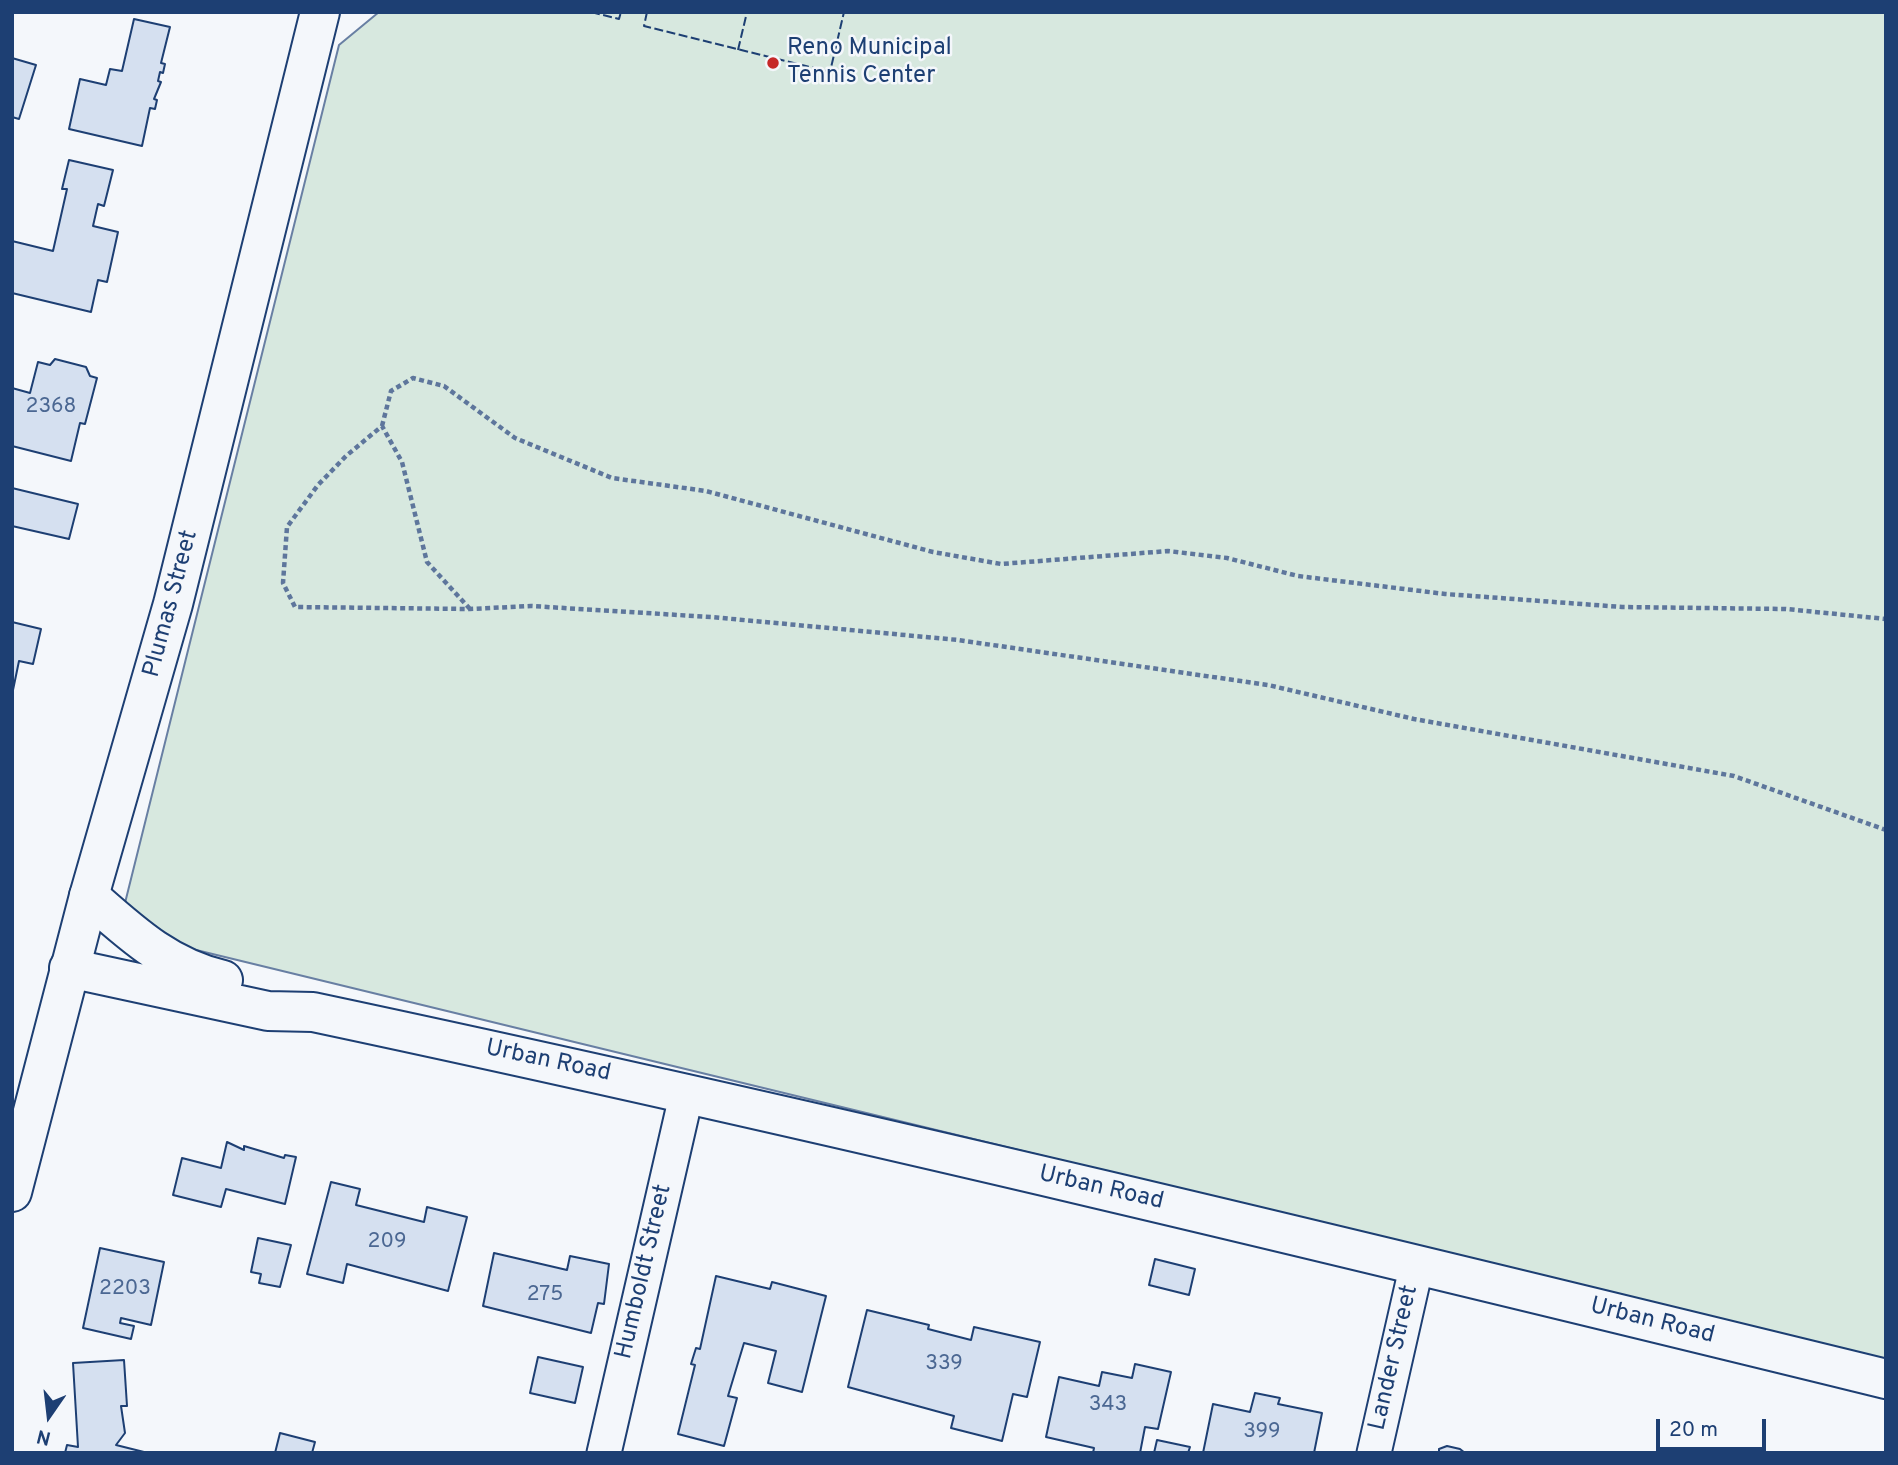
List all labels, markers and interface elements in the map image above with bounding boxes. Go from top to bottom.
place label: Reno Municipal Tennis Center [787,35,952,91]
marker: Reno Municipal Tennis Center [765,55,781,71]
house number: 2368 [26,395,76,421]
street label: Plumas Street [139,527,205,681]
street label: Urban Road [483,1035,613,1089]
street label: Urban Road [1036,1161,1166,1217]
street label: Humboldt Street [611,1182,679,1362]
house number: 209 [368,1230,406,1256]
house number: 2203 [99,1277,151,1303]
house number: 275 [527,1283,563,1309]
street label: Lander Street [1364,1283,1426,1433]
street label: Urban Road [1587,1293,1717,1351]
house number: 339 [925,1352,963,1378]
north arrow [14,1381,84,1451]
house number: 343 [1089,1393,1127,1419]
scale bar [1660,1406,1770,1450]
text: 20 m [1669,1417,1718,1444]
house number: 399 [1243,1420,1281,1446]
text: N [34,1423,53,1450]

